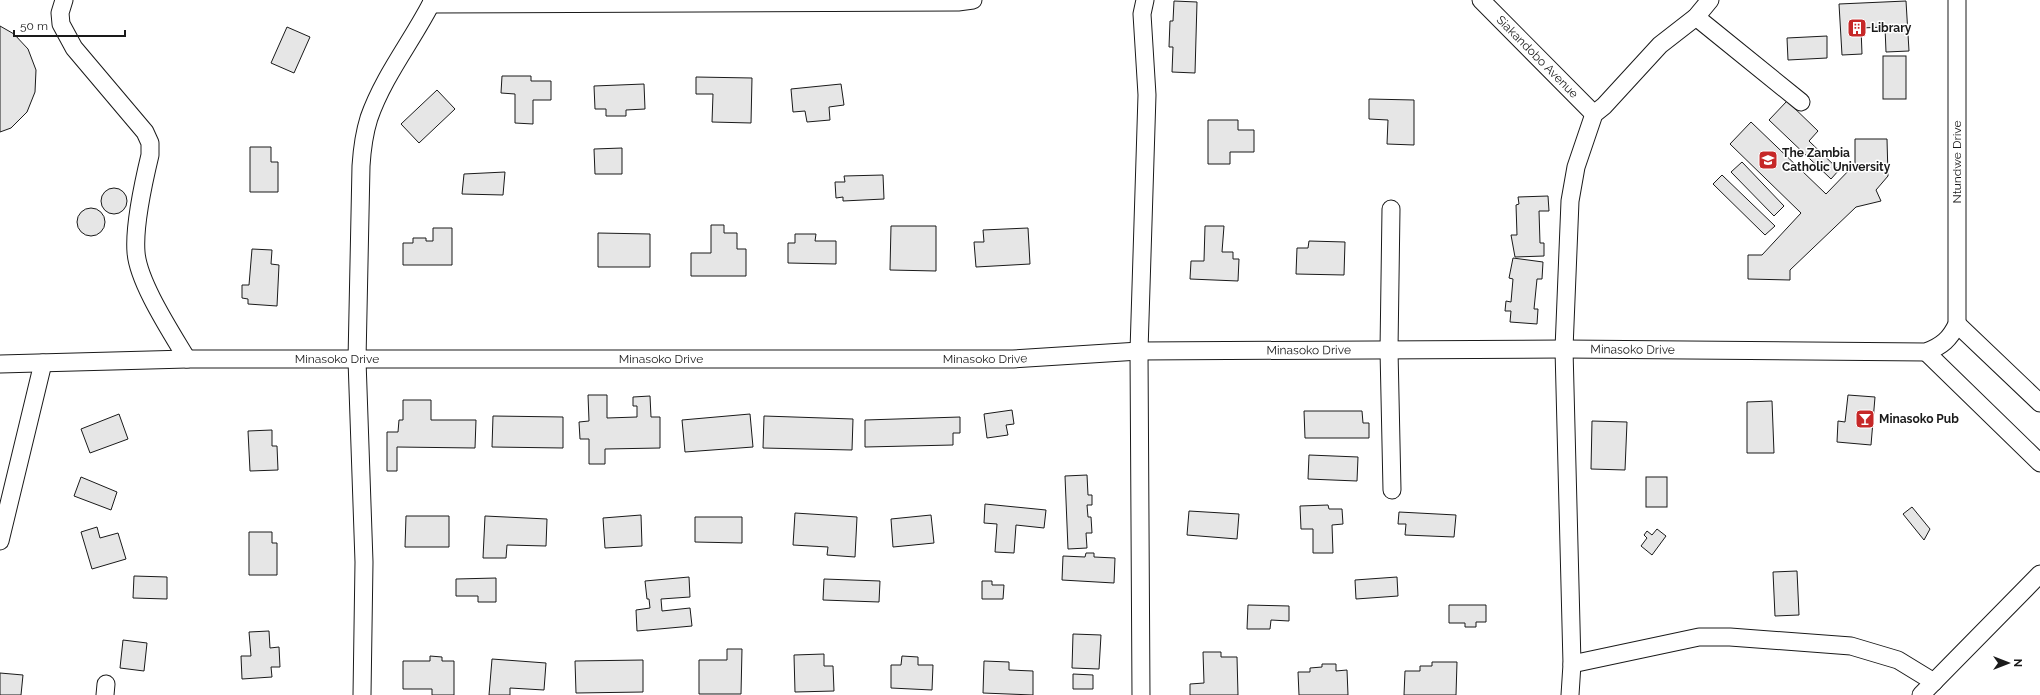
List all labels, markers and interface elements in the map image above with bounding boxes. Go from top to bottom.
scale bar [14,12,125,38]
street label: Siakandobo Avenue [1494,13,1581,101]
building icon: Library [1846,17,1868,39]
text: 50 m [20,19,48,33]
place label: Library [1871,21,1912,35]
street label: Ntundwe Drive [1950,120,1964,204]
place label: The Zambia Catholic University [1782,146,1891,174]
school or university icon: The Zambia Catholic University [1757,149,1779,171]
street label: Minasoko Drive [1590,342,1675,357]
street label: Minasoko Drive [1266,343,1351,357]
street label: Minasoko Drive [943,351,1028,366]
street label: Minasoko Drive [295,352,379,366]
street label: Minasoko Drive [619,352,703,366]
bar icon: Minasoko Pub [1854,408,1876,430]
place label: Minasoko Pub [1879,412,1959,426]
north arrow [1988,643,2028,683]
text: N [2011,659,2024,667]

